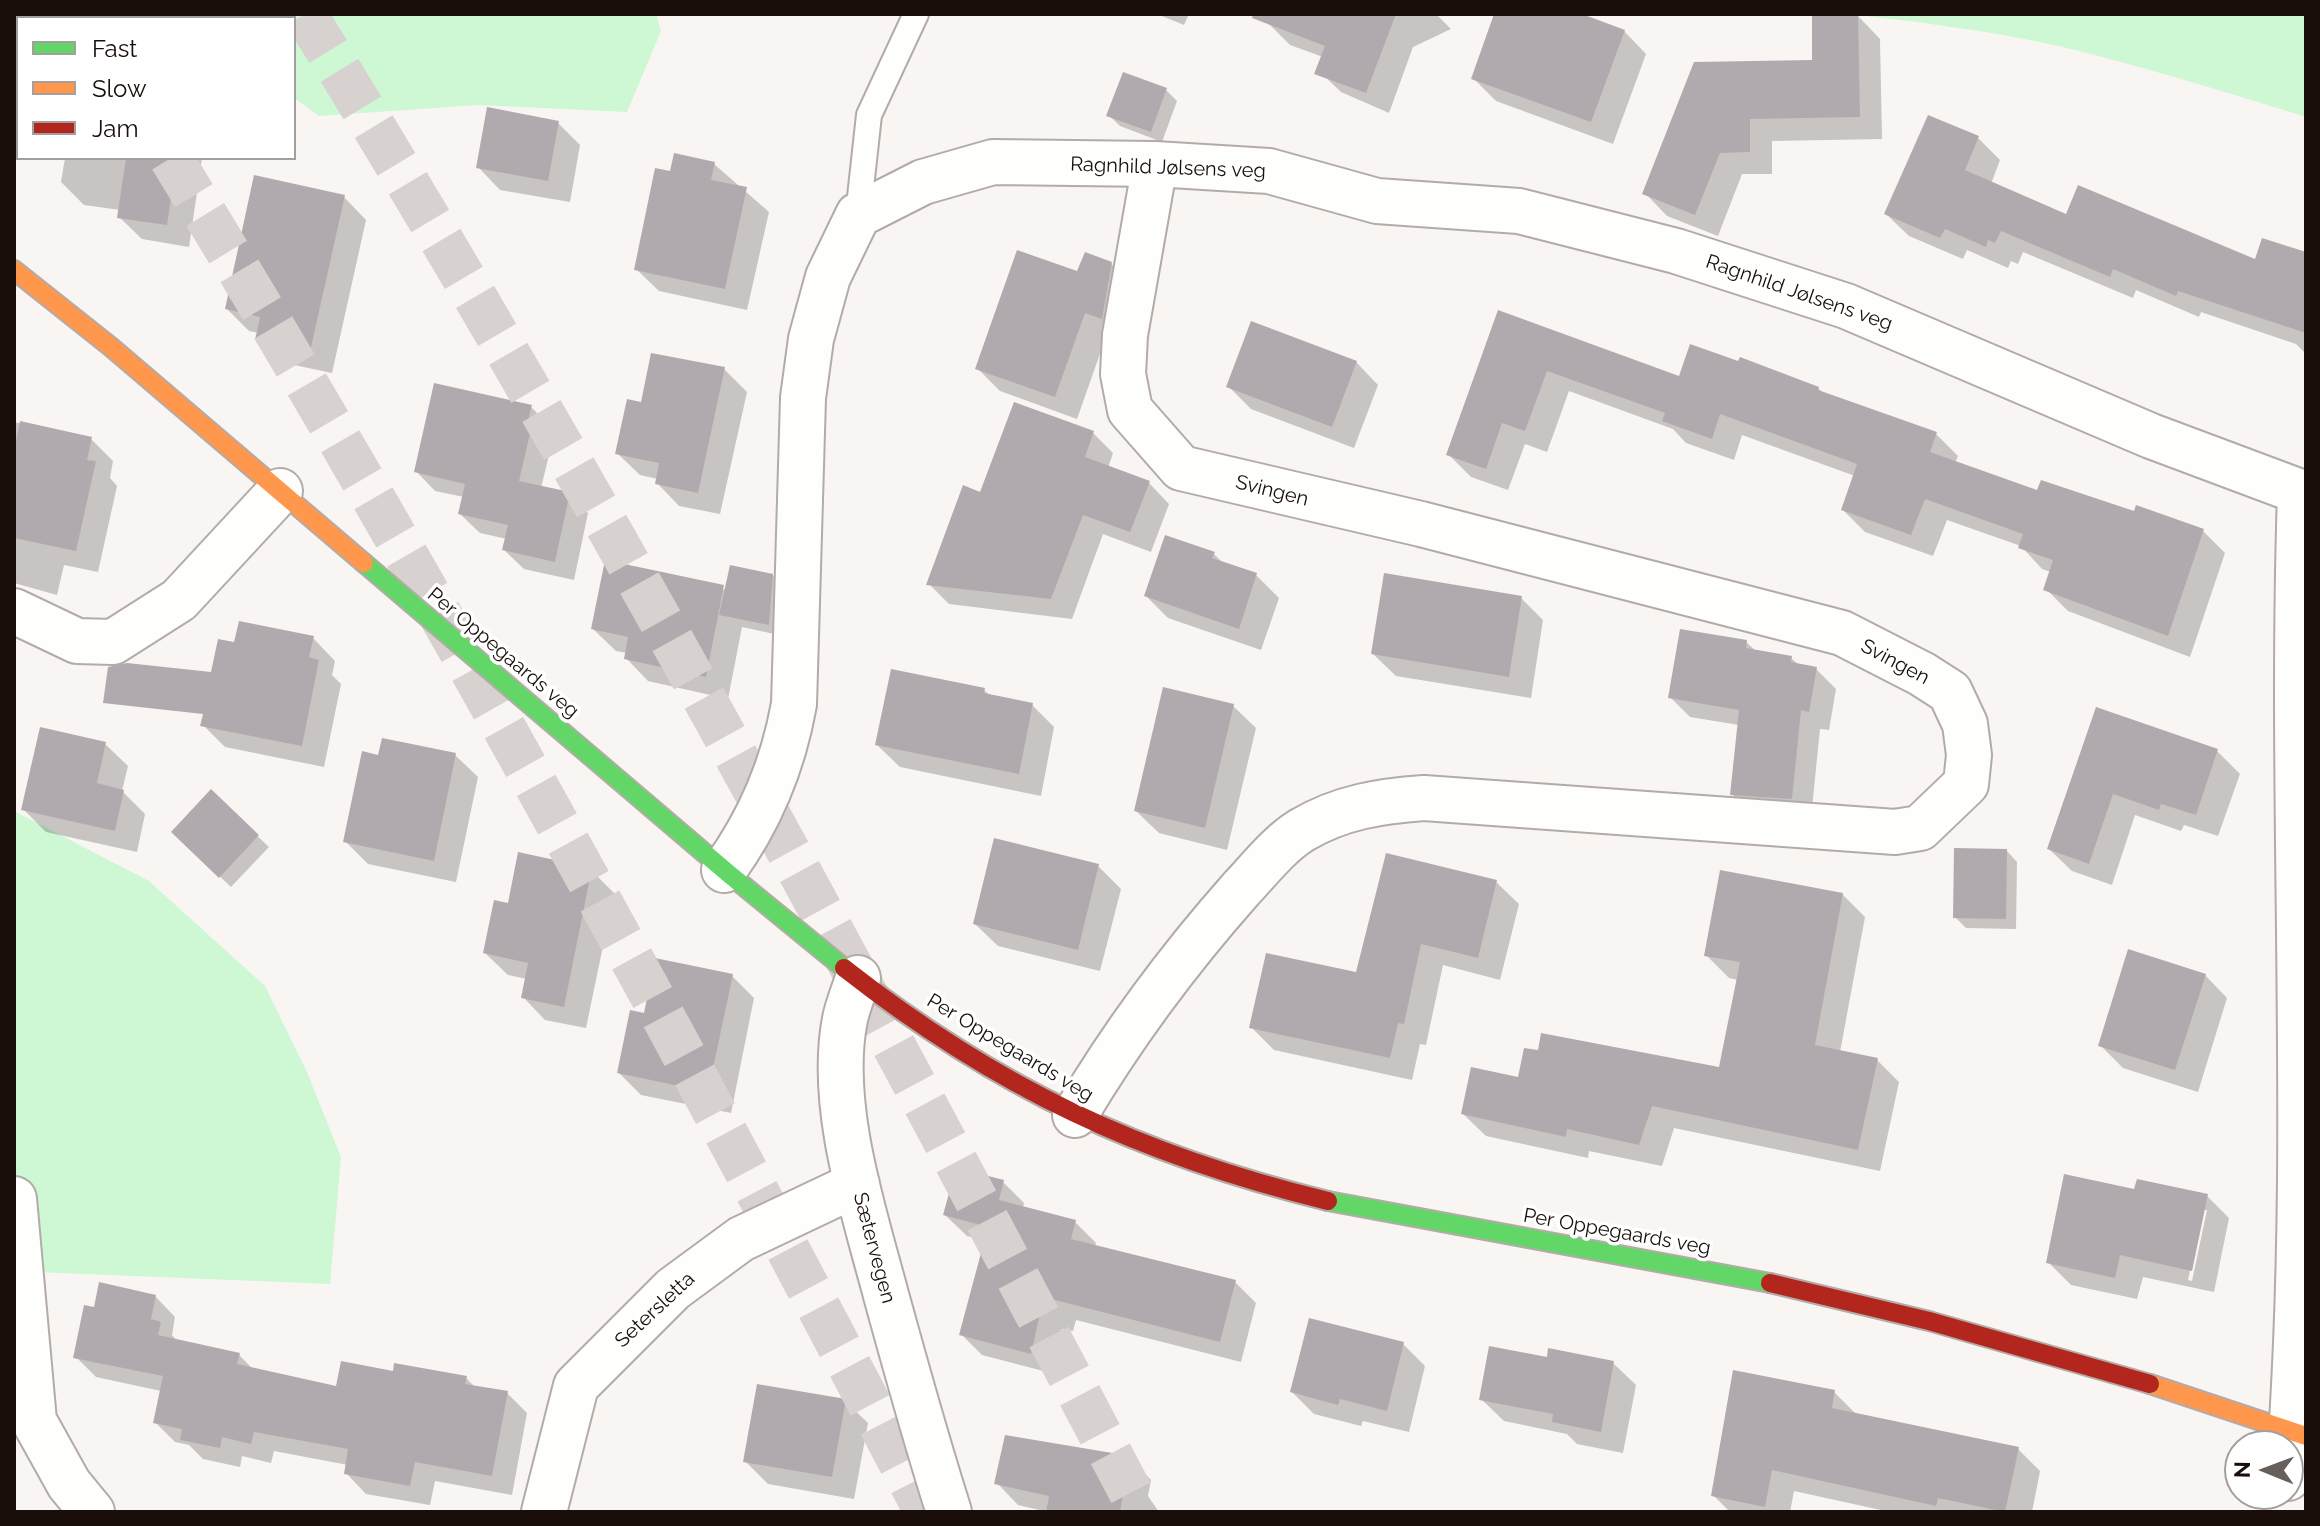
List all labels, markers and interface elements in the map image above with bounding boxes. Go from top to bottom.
legend [16,16,296,160]
text: Fast [92,34,137,63]
text: Slow [92,74,146,103]
text: Jam [92,114,138,143]
street label: Ragnhild Jølsens veg [1070,153,1266,183]
street label: Ragnhild Jølsens veg [1703,250,1895,336]
street label: Svingen [1233,470,1311,512]
street label: Per Oppegaards veg [423,583,583,723]
street label: Svingen [1857,634,1933,690]
street label: Per Oppegaards veg [922,989,1098,1107]
street label: Sætervegen [848,1190,900,1306]
street label: Per Oppegaards veg [1521,1204,1713,1260]
street label: Setersletta [610,1267,700,1353]
north arrow [2224,1430,2304,1510]
text: N [2229,1461,2255,1478]

